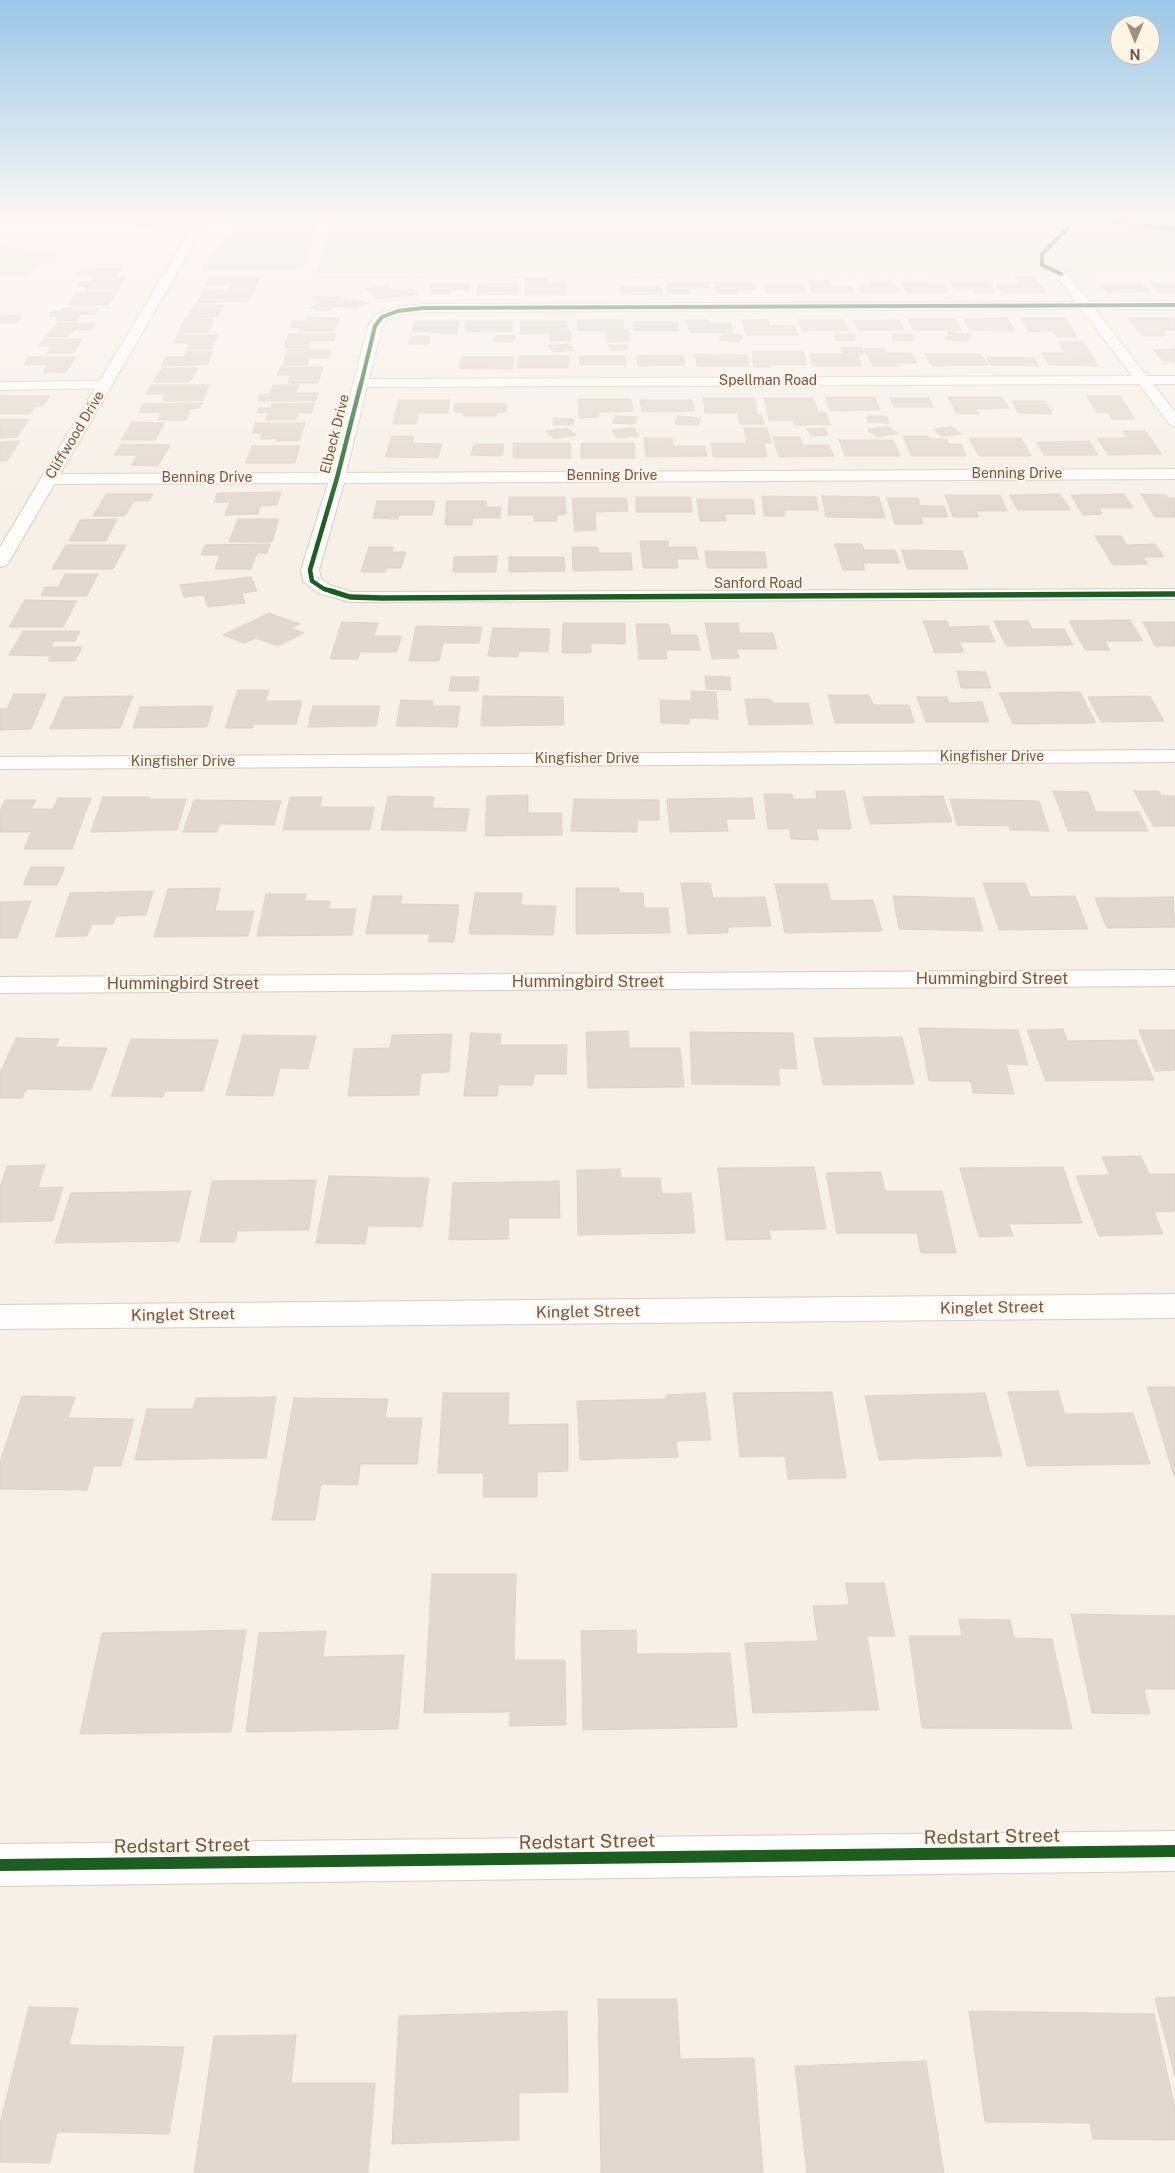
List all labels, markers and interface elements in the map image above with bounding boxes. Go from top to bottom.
north arrow [1110,15,1160,65]
text: N [1130,46,1140,62]
street label: Spellman Road [719,373,817,389]
street label: Cliffwood Drive [42,388,108,482]
street label: Elbeck Drive [317,393,353,475]
street label: Benning Drive [972,466,1062,482]
street label: Benning Drive [567,468,657,484]
street label: Benning Drive [162,470,252,486]
street label: Sanford Road [714,576,802,592]
street label: Kingfisher Drive [940,749,1044,765]
street label: Kingfisher Drive [535,751,639,767]
street label: Kingfisher Drive [131,754,235,770]
street label: Hummingbird Street [916,969,1068,989]
street label: Hummingbird Street [512,972,664,992]
street label: Hummingbird Street [107,974,259,994]
street label: Kinglet Street [940,1297,1044,1319]
street label: Kinglet Street [536,1301,640,1323]
street label: Kinglet Street [131,1304,235,1326]
street label: Redstart Street [924,1824,1060,1850]
street label: Redstart Street [519,1829,655,1855]
street label: Redstart Street [114,1833,250,1859]

